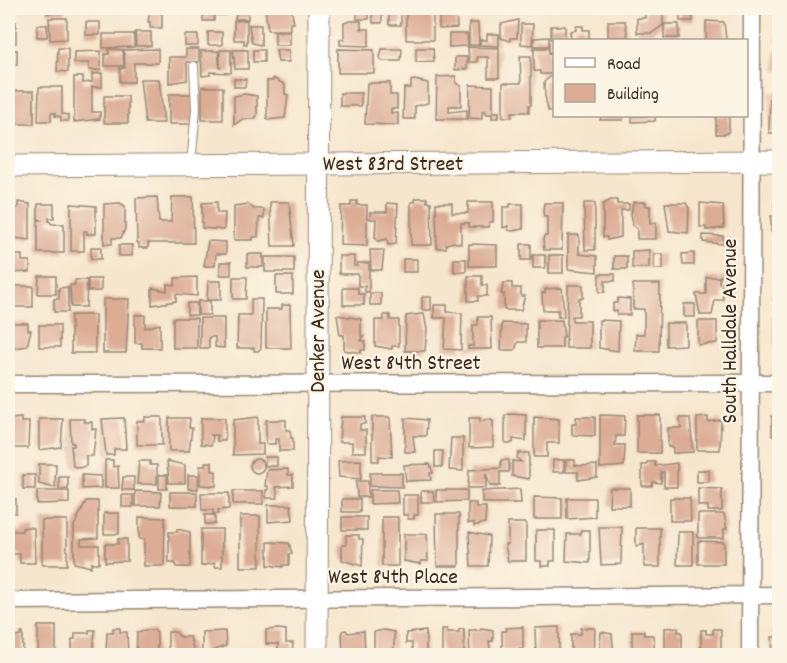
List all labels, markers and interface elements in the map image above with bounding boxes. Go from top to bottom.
legend [553,39,748,117]
text: Road [607,53,641,78]
text: Building [607,83,659,108]
street label: West 83rd Street [323,150,463,181]
street label: South Halldale Avenue [716,238,747,424]
street label: Denker Avenue [304,269,335,393]
street label: West 84th Street [341,349,481,380]
street label: West 84th Place [328,563,458,594]

